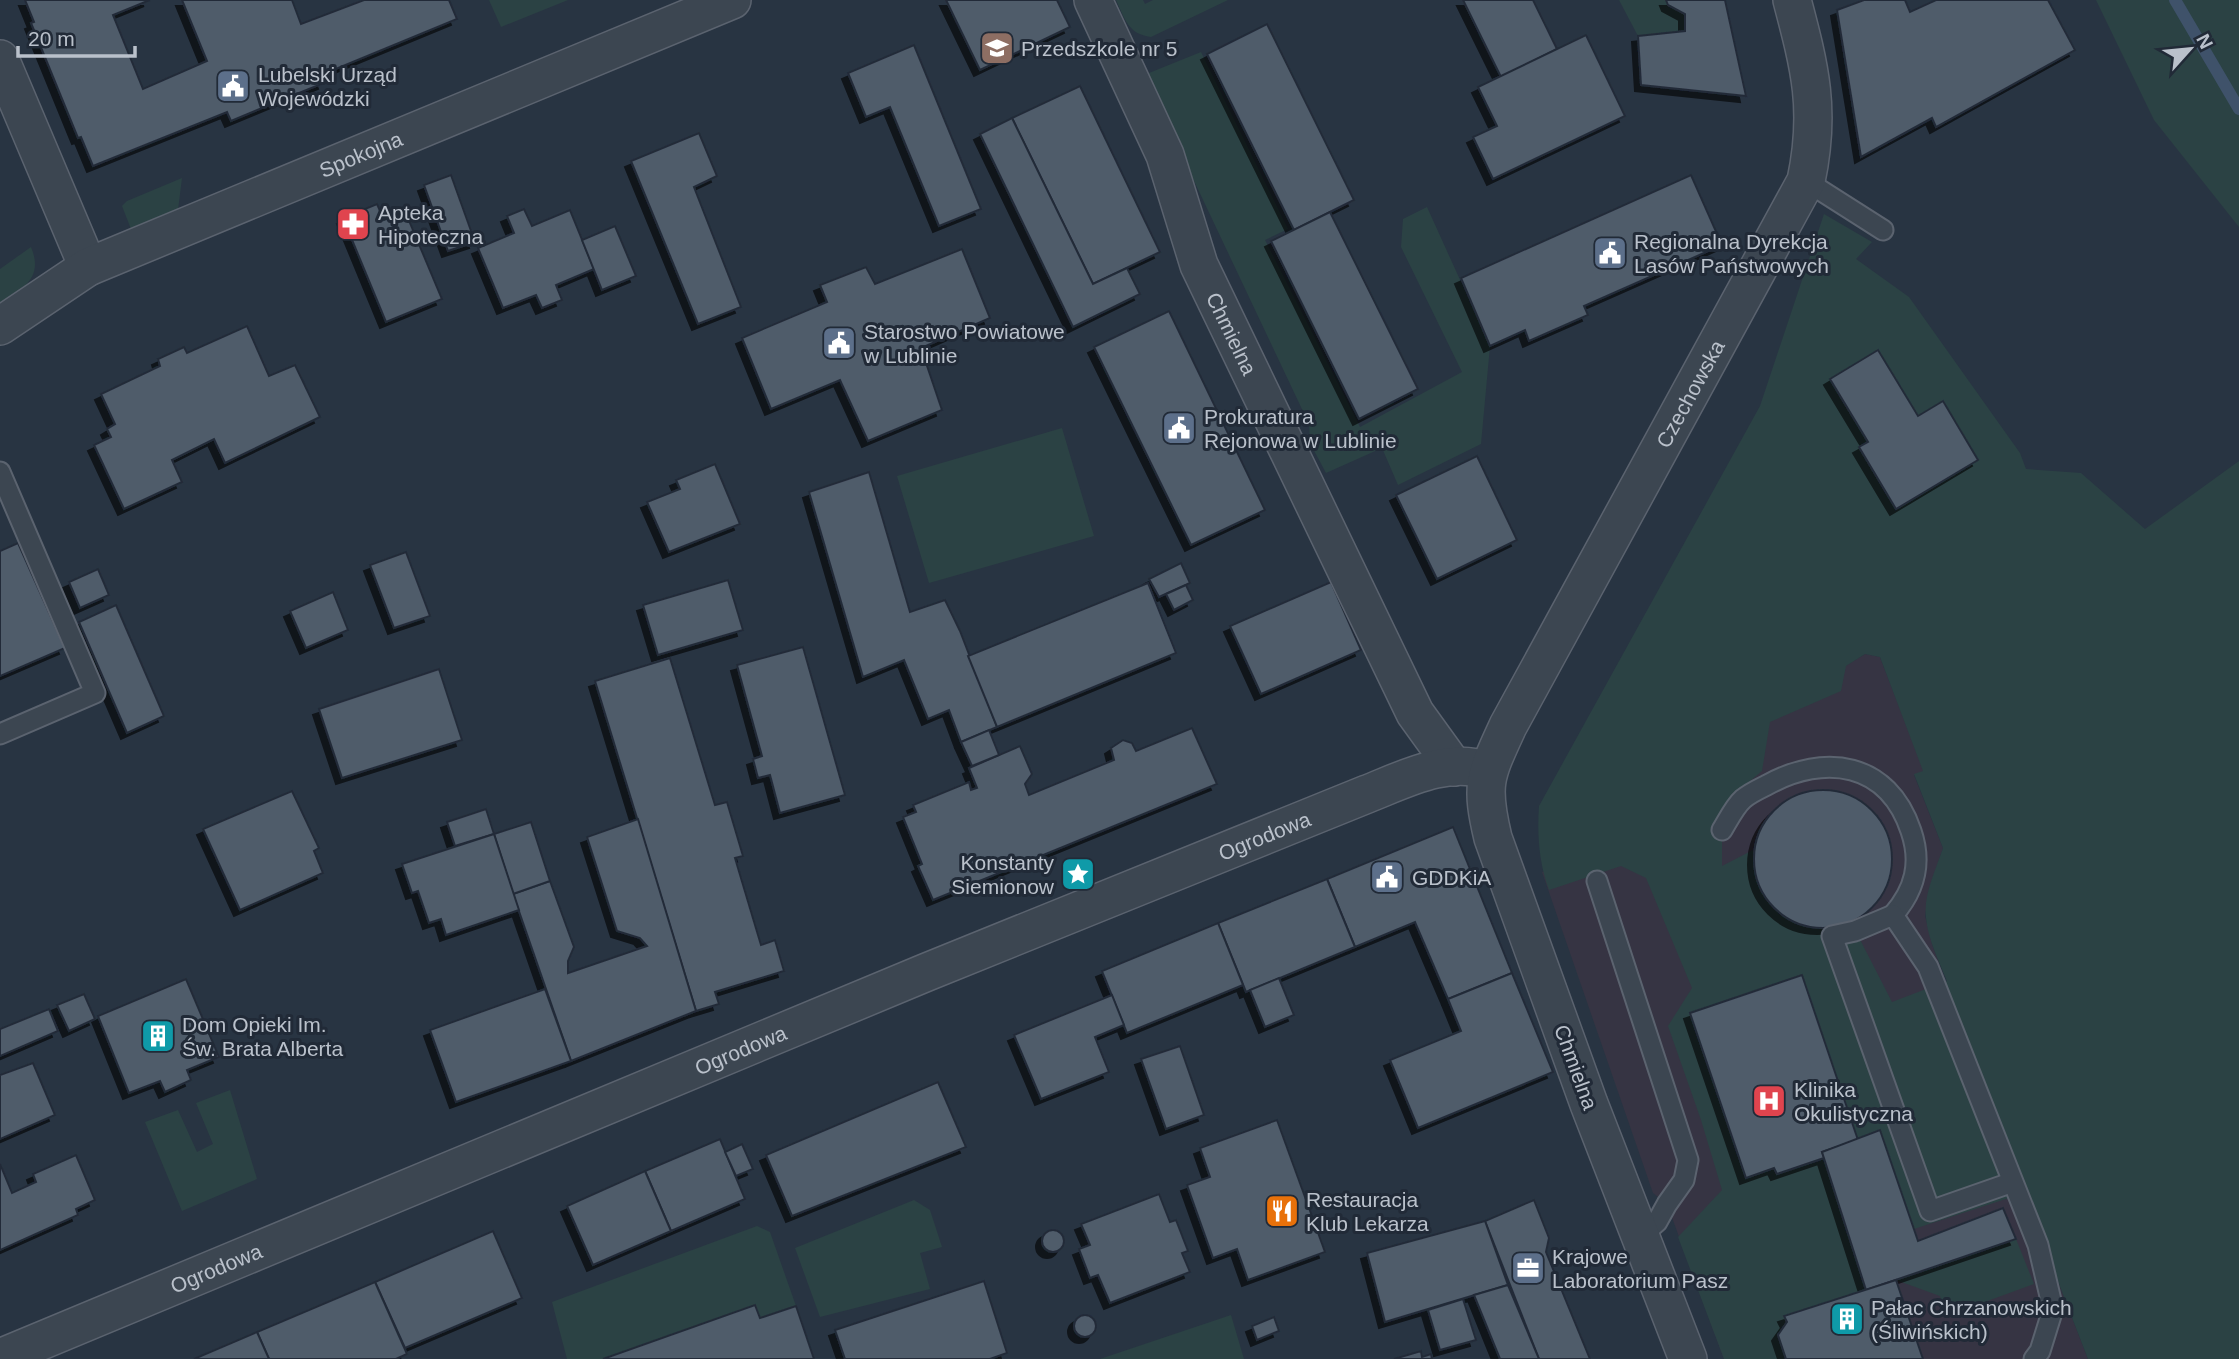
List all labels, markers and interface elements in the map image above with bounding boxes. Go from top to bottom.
scale bar [18,14,135,58]
north arrow [2155,14,2225,84]
text: 20 m [28,27,75,50]
school or university icon: Przedszkole nr 5 [978,29,1016,67]
text: N [2192,31,2217,52]
place label: Przedszkole nr 5 [1021,37,1177,60]
place label: Lubelski Urząd Wojewódzki [258,63,397,110]
public building icon: Lubelski Urząd Wojewódzki [214,67,252,105]
street label: Spokojna [316,126,406,181]
place label: Apteka Hipoteczna [378,201,483,248]
pharmacy icon: Apteka Hipoteczna [334,205,372,243]
place label: Regionalna Dyrekcja Lasów Państwowych [1634,230,1829,277]
public building icon: Regionalna Dyrekcja Lasów Państwowych [1591,234,1629,272]
street label: Chmielna [1202,288,1262,379]
place label: Starostwo Powiatowe w Lublinie [863,320,1065,367]
public building icon: Starostwo Powiatowe w Lublinie [820,324,858,362]
street label: Czechowska [1651,335,1729,451]
place label: Prokuratura Rejonowa w Lublinie [1204,405,1397,452]
public building icon: Prokuratura Rejonowa w Lublinie [1160,409,1198,447]
street label: Ogrodowa [1215,807,1314,864]
place label: Konstanty Siemionow [951,851,1055,898]
place icon: Konstanty Siemionow [1059,855,1097,893]
public building icon: GDDKiA [1368,858,1406,896]
place label: GDDKiA [1412,866,1491,889]
place label: Dom Opieki Im. Św. Brata Alberta [182,1013,343,1060]
building icon: Dom Opieki Im. Św. Brata Alberta [139,1017,177,1055]
street label: Ogrodowa [691,1020,790,1079]
street label: Chmielna [1550,1021,1602,1113]
place label: Klinika Okulistyczna [1794,1078,1913,1125]
hospital icon: Klinika Okulistyczna [1750,1082,1788,1120]
place label: Restauracja Klub Lekarza [1306,1188,1429,1235]
restaurant icon: Restauracja Klub Lekarza [1263,1192,1301,1230]
street label: Ogrodowa [167,1239,265,1297]
place label: Krajowe Laboratorium Pasz [1552,1245,1728,1292]
office icon: Krajowe Laboratorium Pasz [1509,1249,1547,1287]
place label: Pałac Chrzanowskich (Śliwińskich) [1871,1296,2072,1343]
building icon: Pałac Chrzanowskich (Śliwińskich) [1828,1300,1866,1338]

